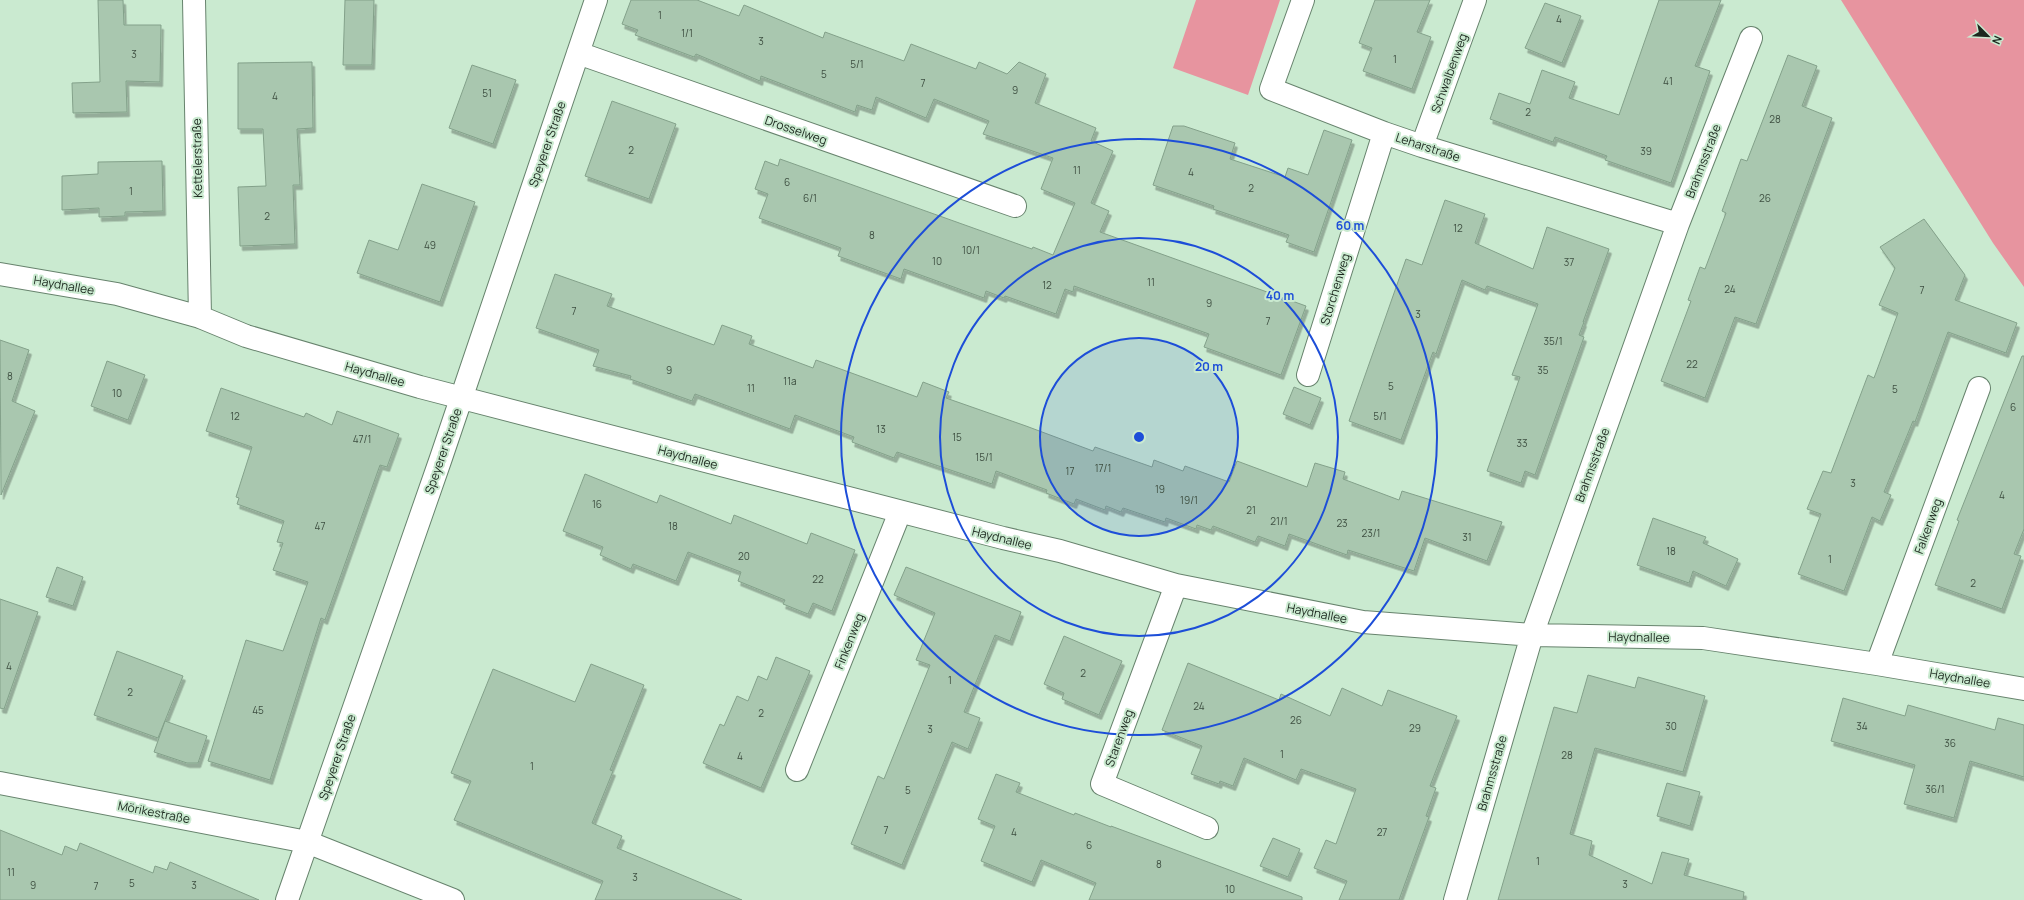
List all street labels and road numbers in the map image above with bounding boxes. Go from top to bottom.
street label: Schwalbenweg [1427,31,1471,115]
street label: Speyerer Straße [524,99,570,189]
street label: Drosselweg [763,111,829,149]
street label: Kettelerstraße [188,118,206,198]
street label: Brahmsstraße [1681,122,1725,200]
street label: Leharstraße [1393,129,1463,165]
street label: Storchenweg [1316,251,1354,327]
street label: Haydnallee [32,271,96,299]
street label: Haydnallee [343,357,407,391]
street label: Speyerer Straße [420,406,466,496]
street label: Brahmsstraße [1571,426,1613,504]
street label: Haydnallee [656,441,720,473]
street label: Falkenweg [1910,496,1946,556]
street label: Haydnallee [970,522,1034,554]
street label: Haydnallee [1285,599,1349,627]
street label: Finkenweg [830,611,868,671]
street label: Haydnallee [1608,628,1670,646]
street label: Haydnallee [1928,664,1992,692]
street label: Starenweg [1101,707,1137,769]
street label: Speyerer Straße [314,712,360,802]
street label: Brahmsstraße [1473,733,1511,813]
street label: Mörikestraße [116,797,192,827]

